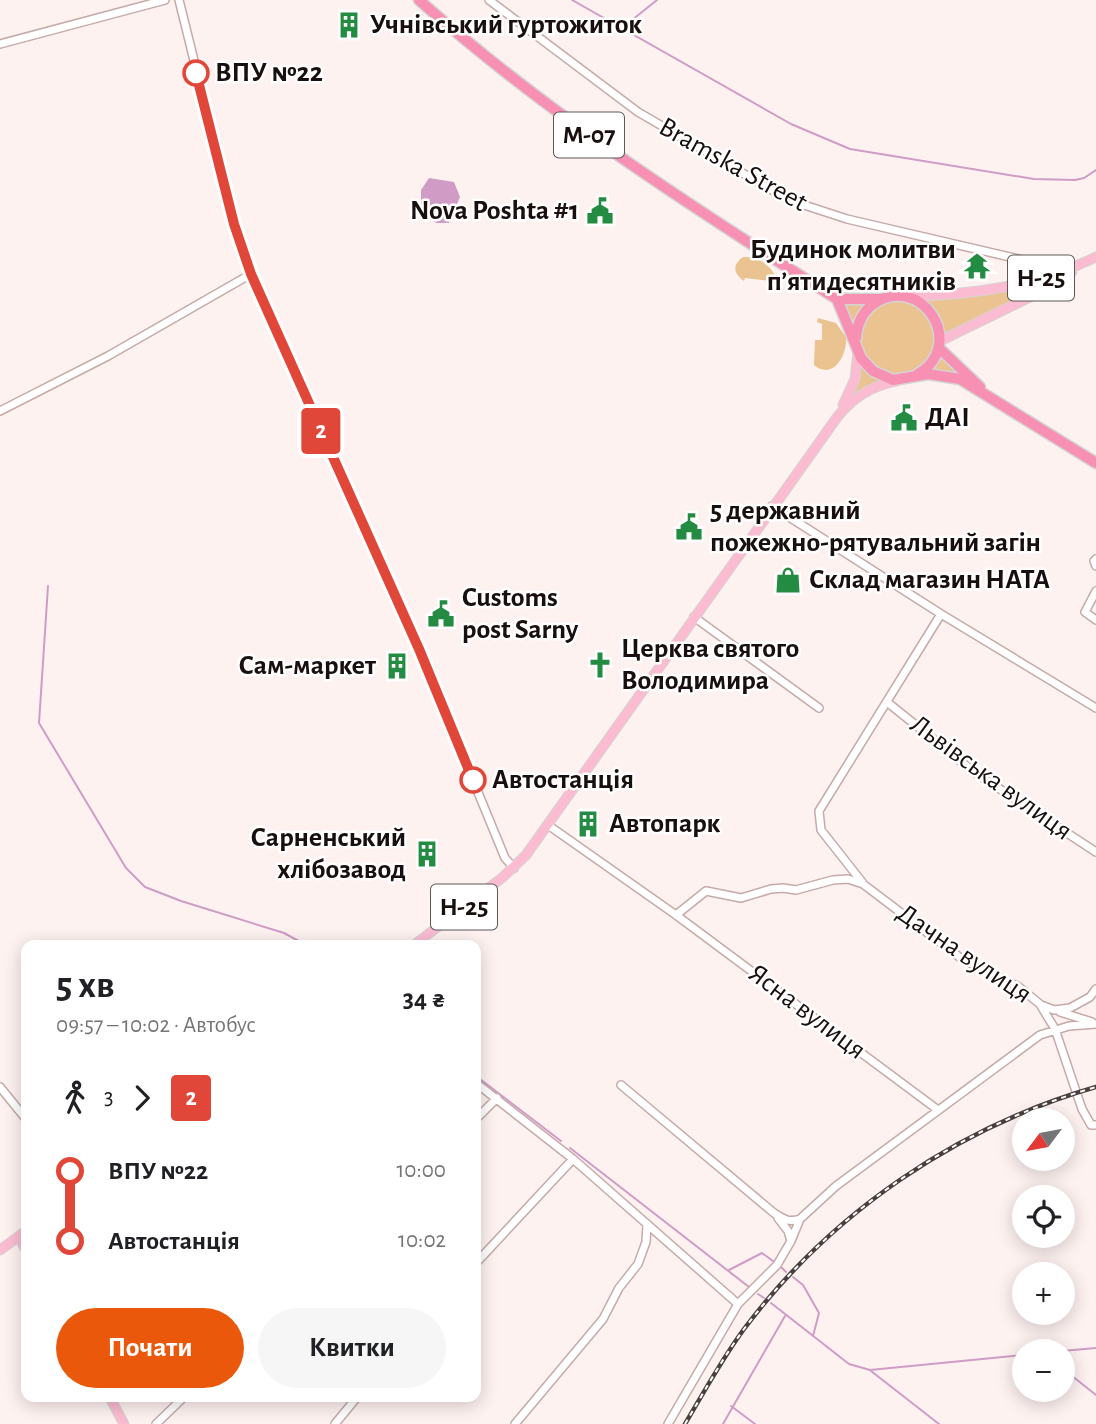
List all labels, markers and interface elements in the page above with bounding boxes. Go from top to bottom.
building icon: Учнівський гуртожиток [334,10,364,40]
place label: Учнівський гуртожиток [370,11,642,39]
place label: ВПУ №22 [215,59,323,87]
marker: ВПУ №22 [183,60,209,86]
road number: М-07 [554,112,624,158]
street label: Bramska Street [654,113,812,217]
public building icon: Nova Poshta #1 [585,196,615,226]
place label: Nova Poshta #1 [410,197,579,225]
place label: Будинок молитви п’ятидесятників [750,236,956,296]
temple icon: Будинок молитви п’ятидесятників [962,251,992,281]
road number: Н-25 [1008,256,1074,300]
public building icon: ДАІ [889,403,919,433]
place label: ДАІ [925,404,970,432]
line badge: 2 [298,408,344,454]
text: 2 [315,419,327,443]
place label: 5 державний пожежно-рятувальний загін [710,497,1041,557]
public building icon: 5 державний пожежно-рятувальний загін [674,512,704,542]
shop icon: Склад магазин НАТА [773,565,803,595]
place label: Склад магазин НАТА [809,566,1050,594]
place label: Customs post Sarny [462,584,579,644]
public building icon: Customs post Sarny [426,599,456,629]
place label: Церква святого Володимира [621,635,799,695]
church icon: Церква святого Володимира [585,650,615,680]
building icon: Сам-маркет [382,651,412,681]
place label: Сам-маркет [238,652,377,680]
street label: Львівська вулиця [905,710,1077,846]
place label: Автостанція [492,766,634,794]
marker: Автостанція [460,767,486,793]
building icon: Автопарк [573,809,603,839]
place label: Автопарк [609,810,721,838]
place label: Сарненський хлібозавод [250,824,406,884]
building icon: Сарненський хлібозавод [412,839,442,869]
road number: Н-25 [431,885,497,930]
street label: Дачна вулиця [892,899,1036,1009]
street label: Ясна вулиця [743,959,871,1065]
text: 5 хв [56,967,114,1005]
text: 34 ₴ [403,986,446,1012]
text: 09:57 – 10:02 · Автобус [56,1014,256,1037]
icon: walk [56,1079,94,1117]
icon: forward [123,1079,161,1117]
text: 3 [104,1086,113,1109]
text: 2 [185,1086,197,1110]
north arrow [1012,1108,1074,1171]
map controls [1012,1108,1075,1402]
text: ВПУ №22 [108,1158,208,1184]
text: 10:00 [396,1159,446,1182]
button: locate [1012,1185,1075,1248]
text: Автостанція [108,1228,240,1254]
text: 10:02 [398,1229,446,1252]
button: + [1012,1262,1075,1325]
button: Почати [56,1308,244,1388]
button: Квитки [258,1308,446,1388]
button: − [1012,1339,1075,1402]

